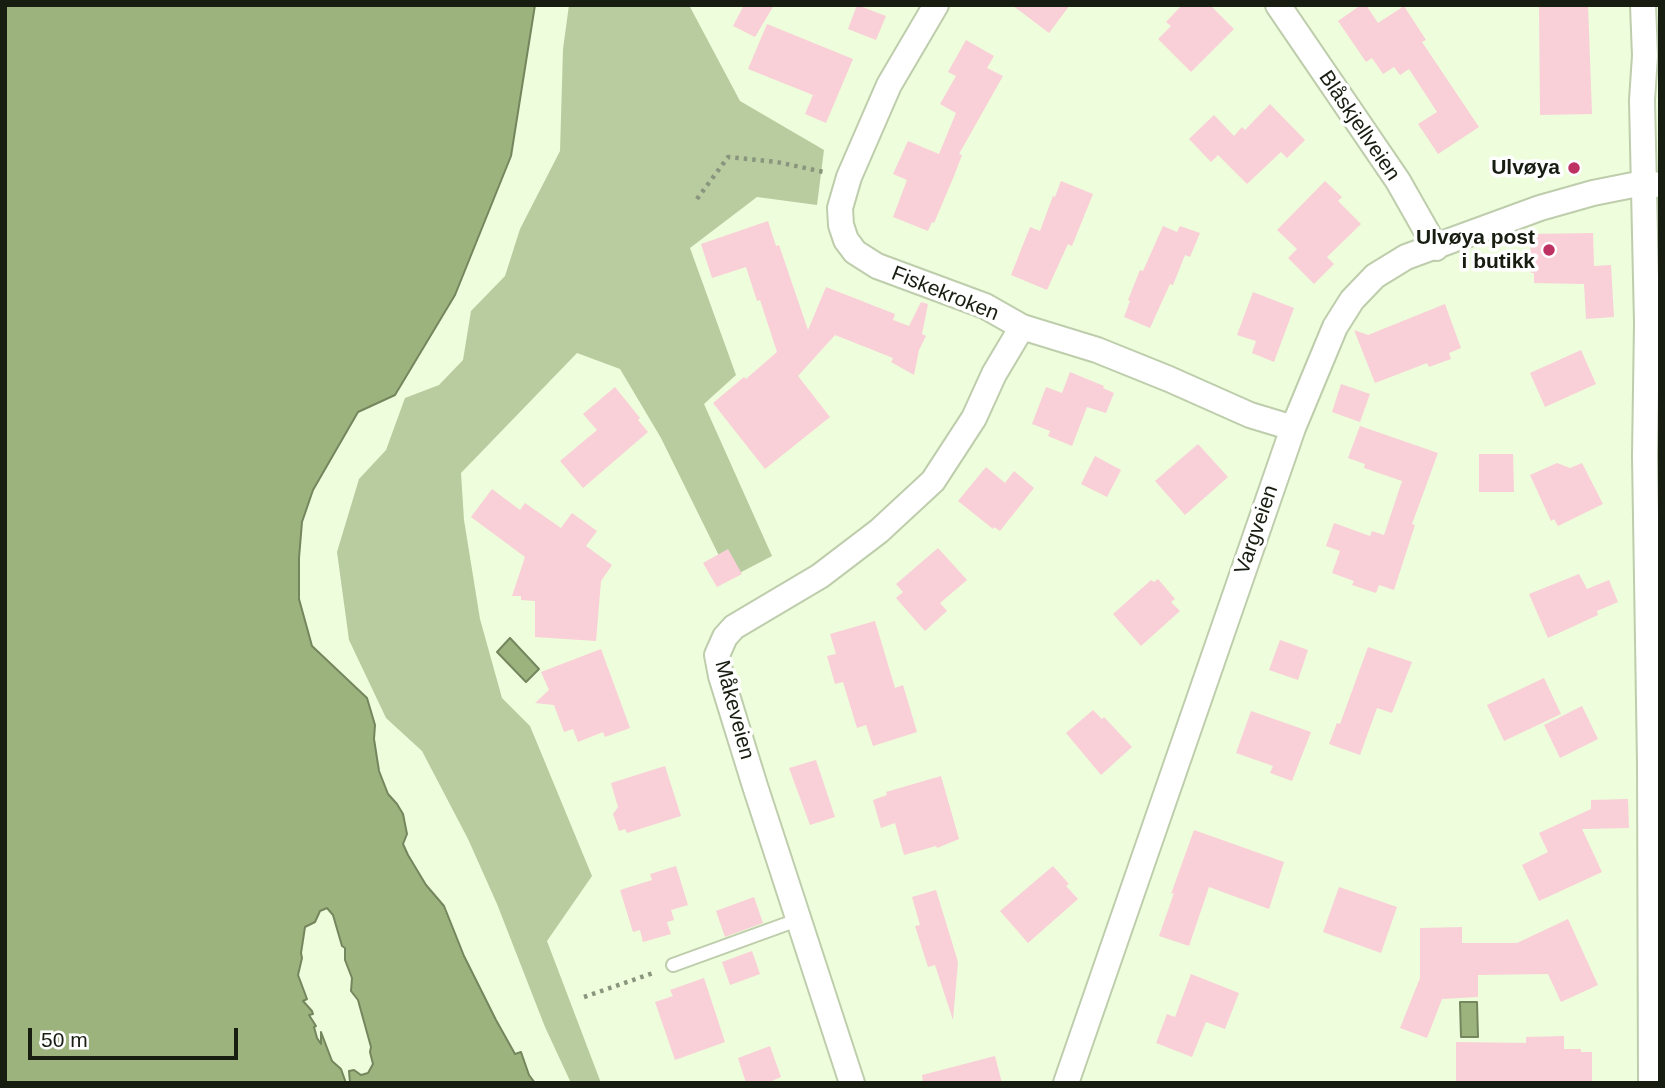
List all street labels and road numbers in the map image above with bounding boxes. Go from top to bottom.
street label: Blåskjellveien [1313,66,1405,186]
street label: Fiskekroken [888,261,1002,327]
street label: Vargveien [1230,482,1284,578]
street label: Måkeveien [709,658,759,762]

